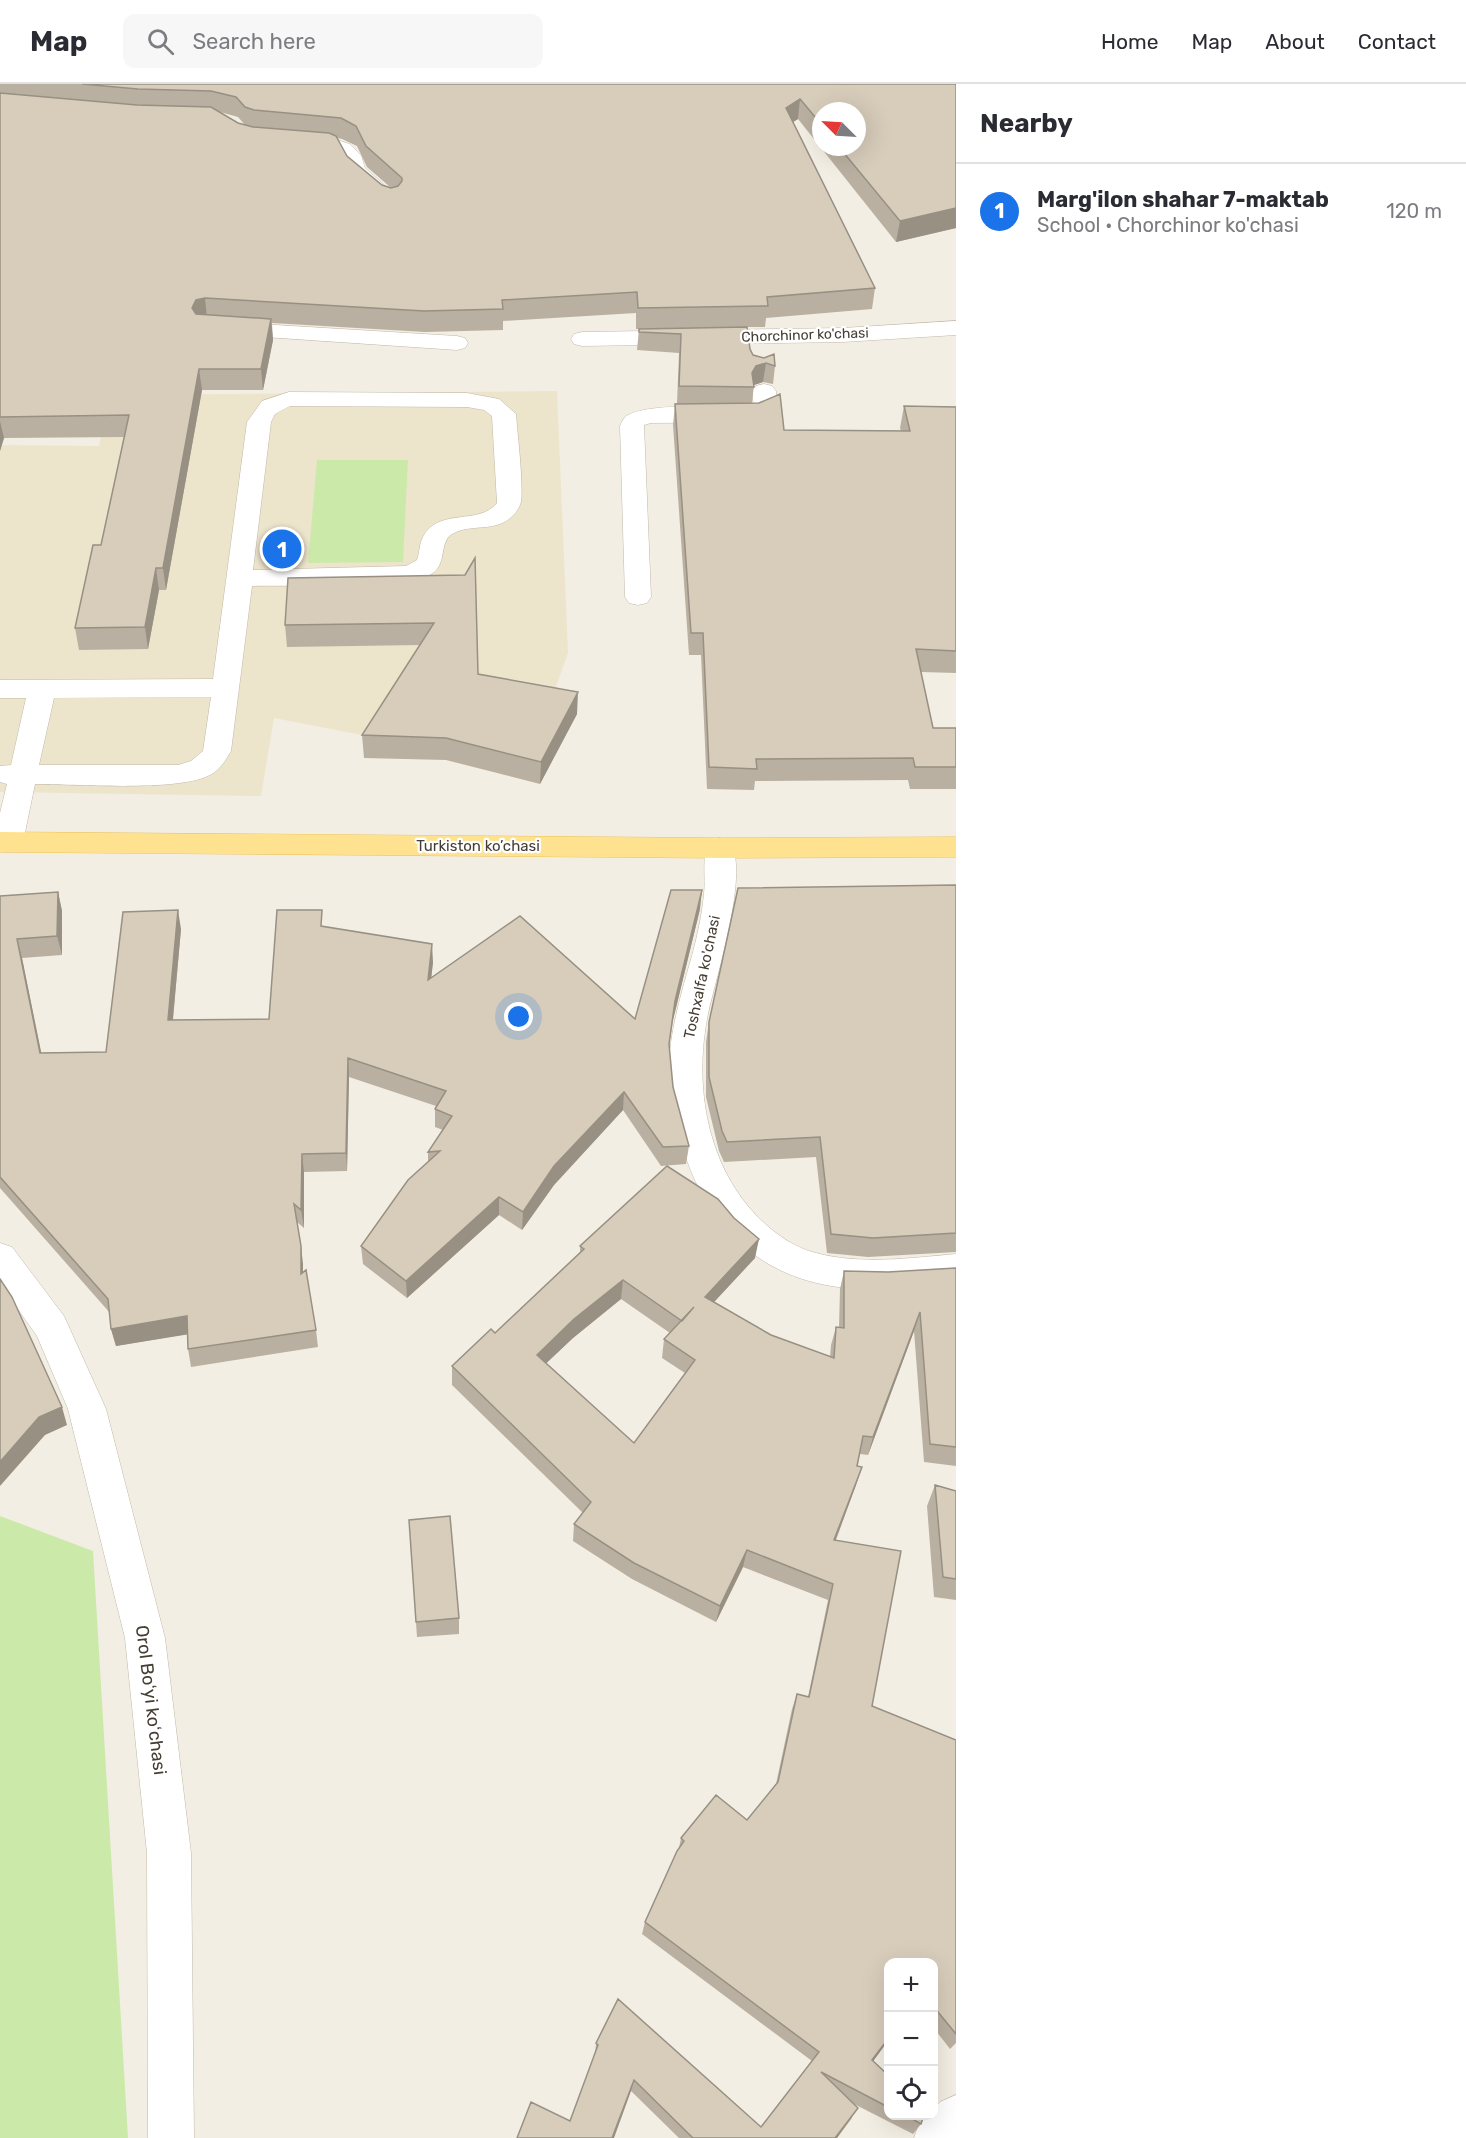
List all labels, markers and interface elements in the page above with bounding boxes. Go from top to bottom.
search box [123,14,543,68]
text: Map [30,25,87,58]
icon: search [144,25,177,58]
text: Search here [192,28,316,55]
text: Home [1101,29,1158,54]
text: Map [1191,29,1232,54]
text: About [1265,29,1325,54]
text: Contact [1358,29,1436,54]
north arrow [812,102,866,156]
text: Nearby [980,108,1073,139]
text: Marg'ilon shahar 7-maktab [1037,186,1329,213]
text: 1 [995,199,1004,223]
text: 120 m [1386,199,1442,223]
text: School · Chorchinor ko'chasi [1037,213,1299,237]
street label: Chorchinor ko'chasi [741,324,869,346]
pin: 1 [262,526,302,572]
street label: Turkiston ko’chasi [416,837,540,855]
street label: Toshxalfa ko'chasi [680,914,724,1040]
your location [504,1002,533,1031]
street label: Orol Boʻyi koʻchasi [131,1624,171,1776]
map controls [884,1958,938,2120]
button: + [884,1958,938,2012]
button: − [884,2012,938,2066]
button: locate [884,2066,938,2120]

